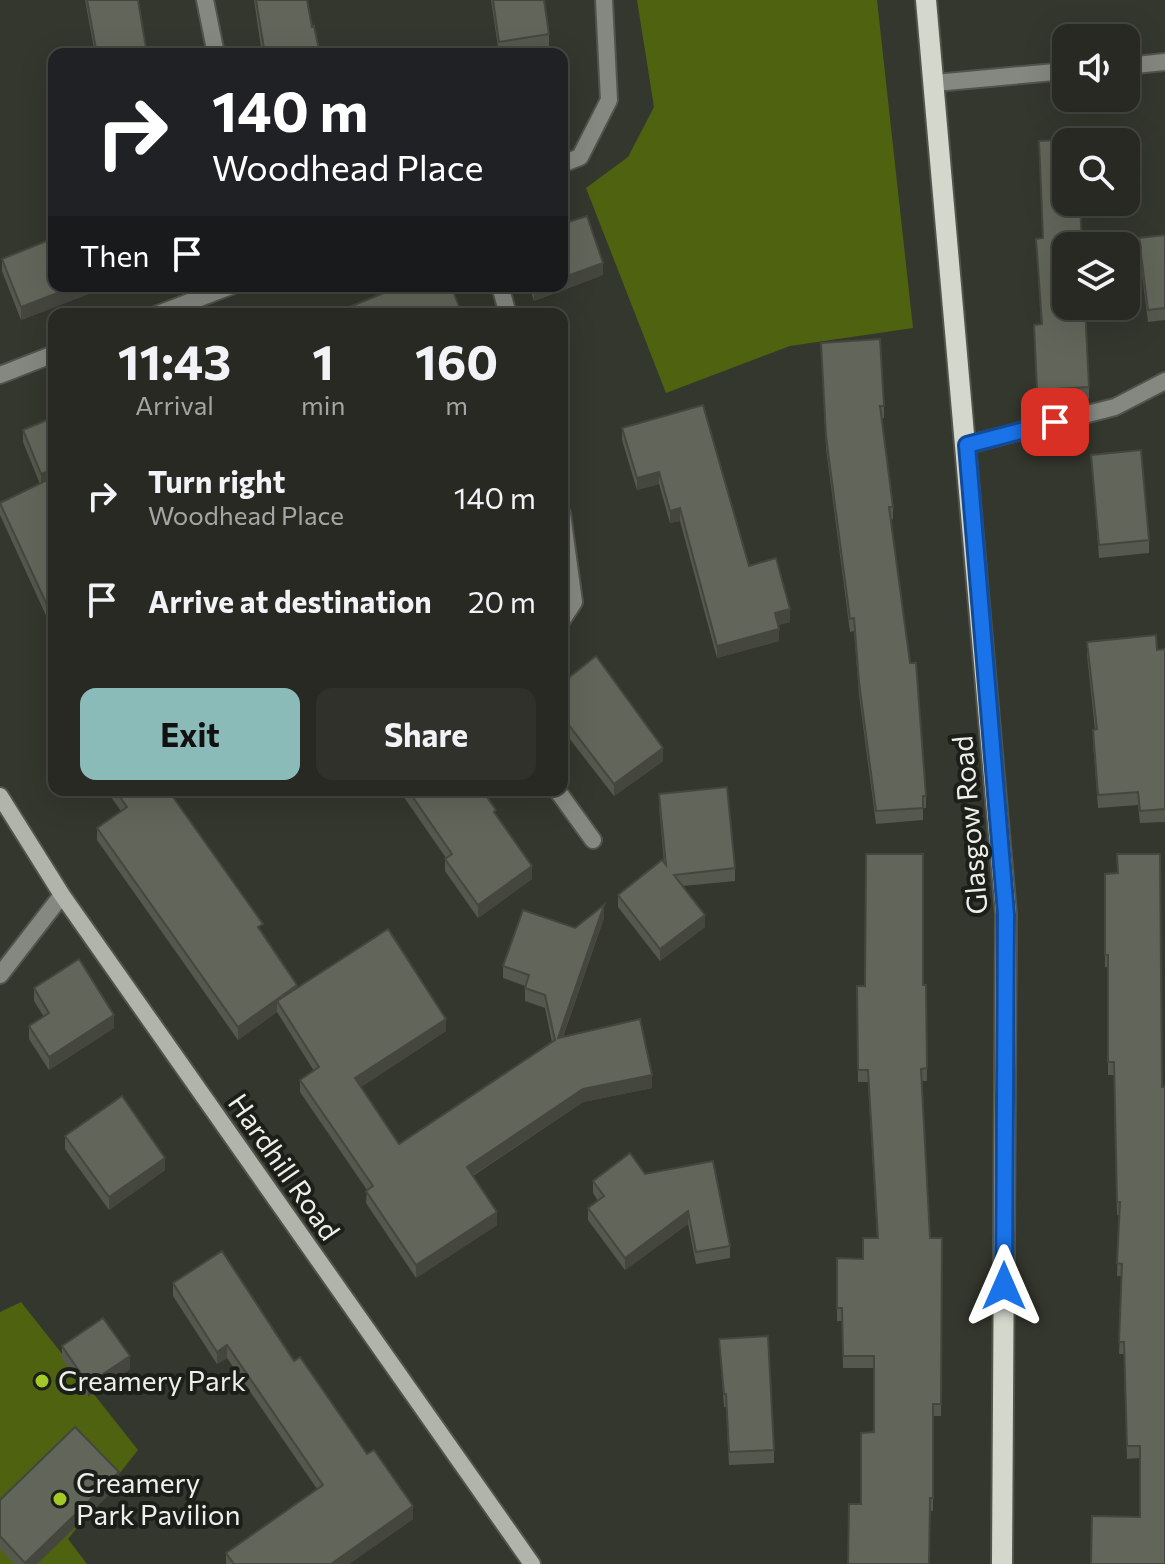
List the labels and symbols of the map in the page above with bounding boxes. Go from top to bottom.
pin [1021,388,1089,456]
street label: Glasgow Road [944,734,994,916]
street label: Hardhill Road [222,1087,348,1246]
position arrow [962,1244,1046,1328]
place label: Creamery Park [58,1363,246,1397]
marker: Creamery Park [33,1372,51,1390]
place label: Creamery Park Pavilion [76,1465,240,1531]
marker: Creamery Park Pavilion [51,1490,69,1508]

